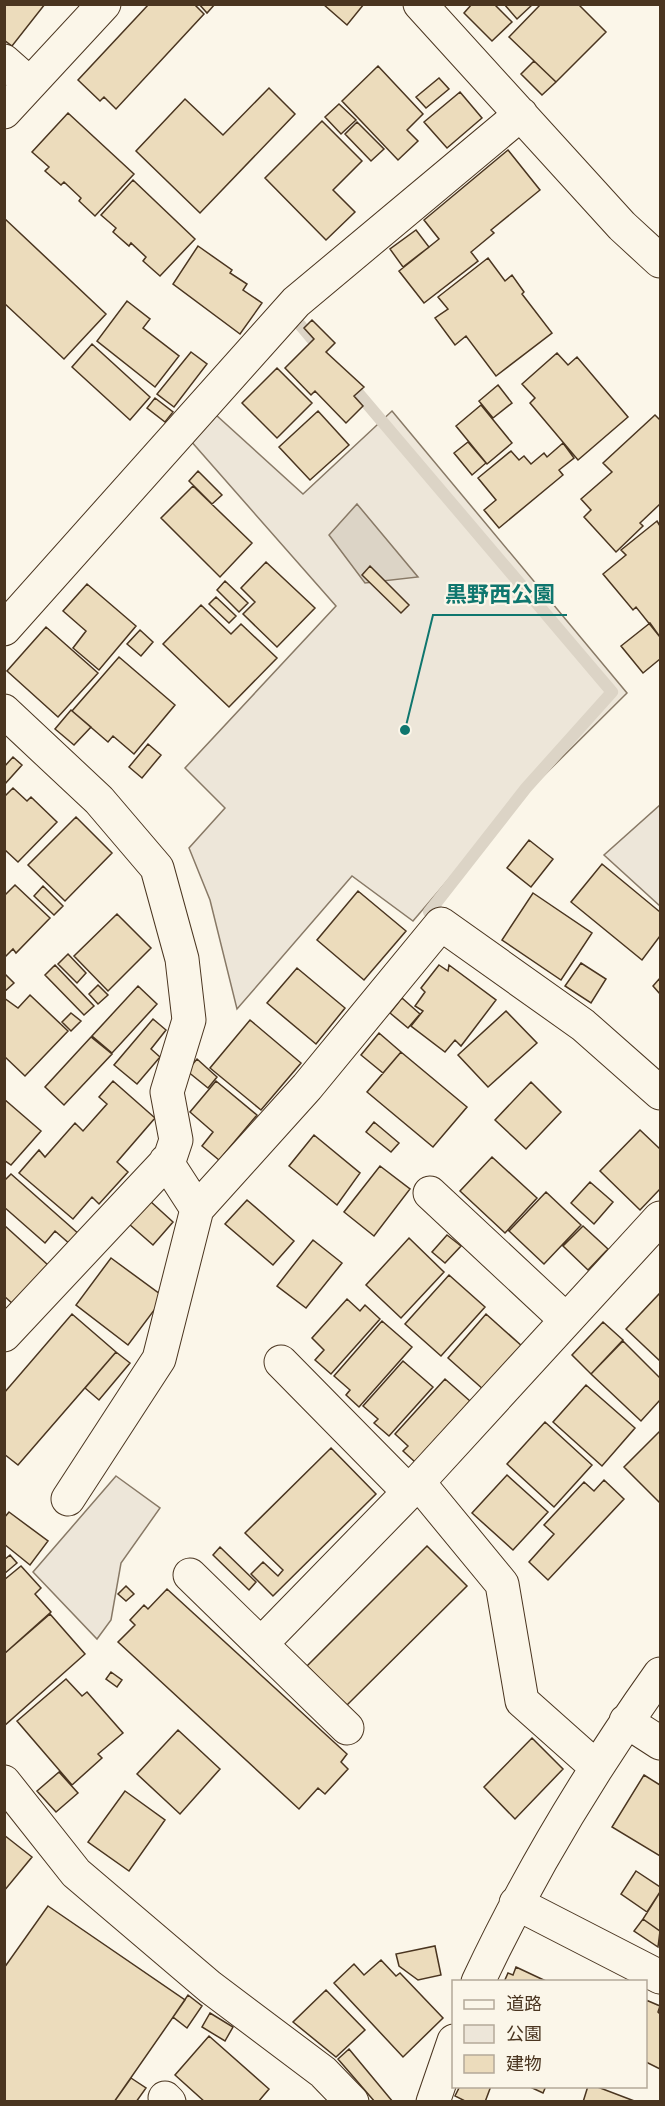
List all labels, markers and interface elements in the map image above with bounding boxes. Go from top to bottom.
callout: 黒野西公園 [433,575,567,615]
text: 黒野西公園 [445,579,555,611]
legend [452,1980,647,2088]
text: 道路 [506,1992,542,2017]
text: 公園 [506,2022,542,2047]
text: 建物 [506,2052,542,2077]

